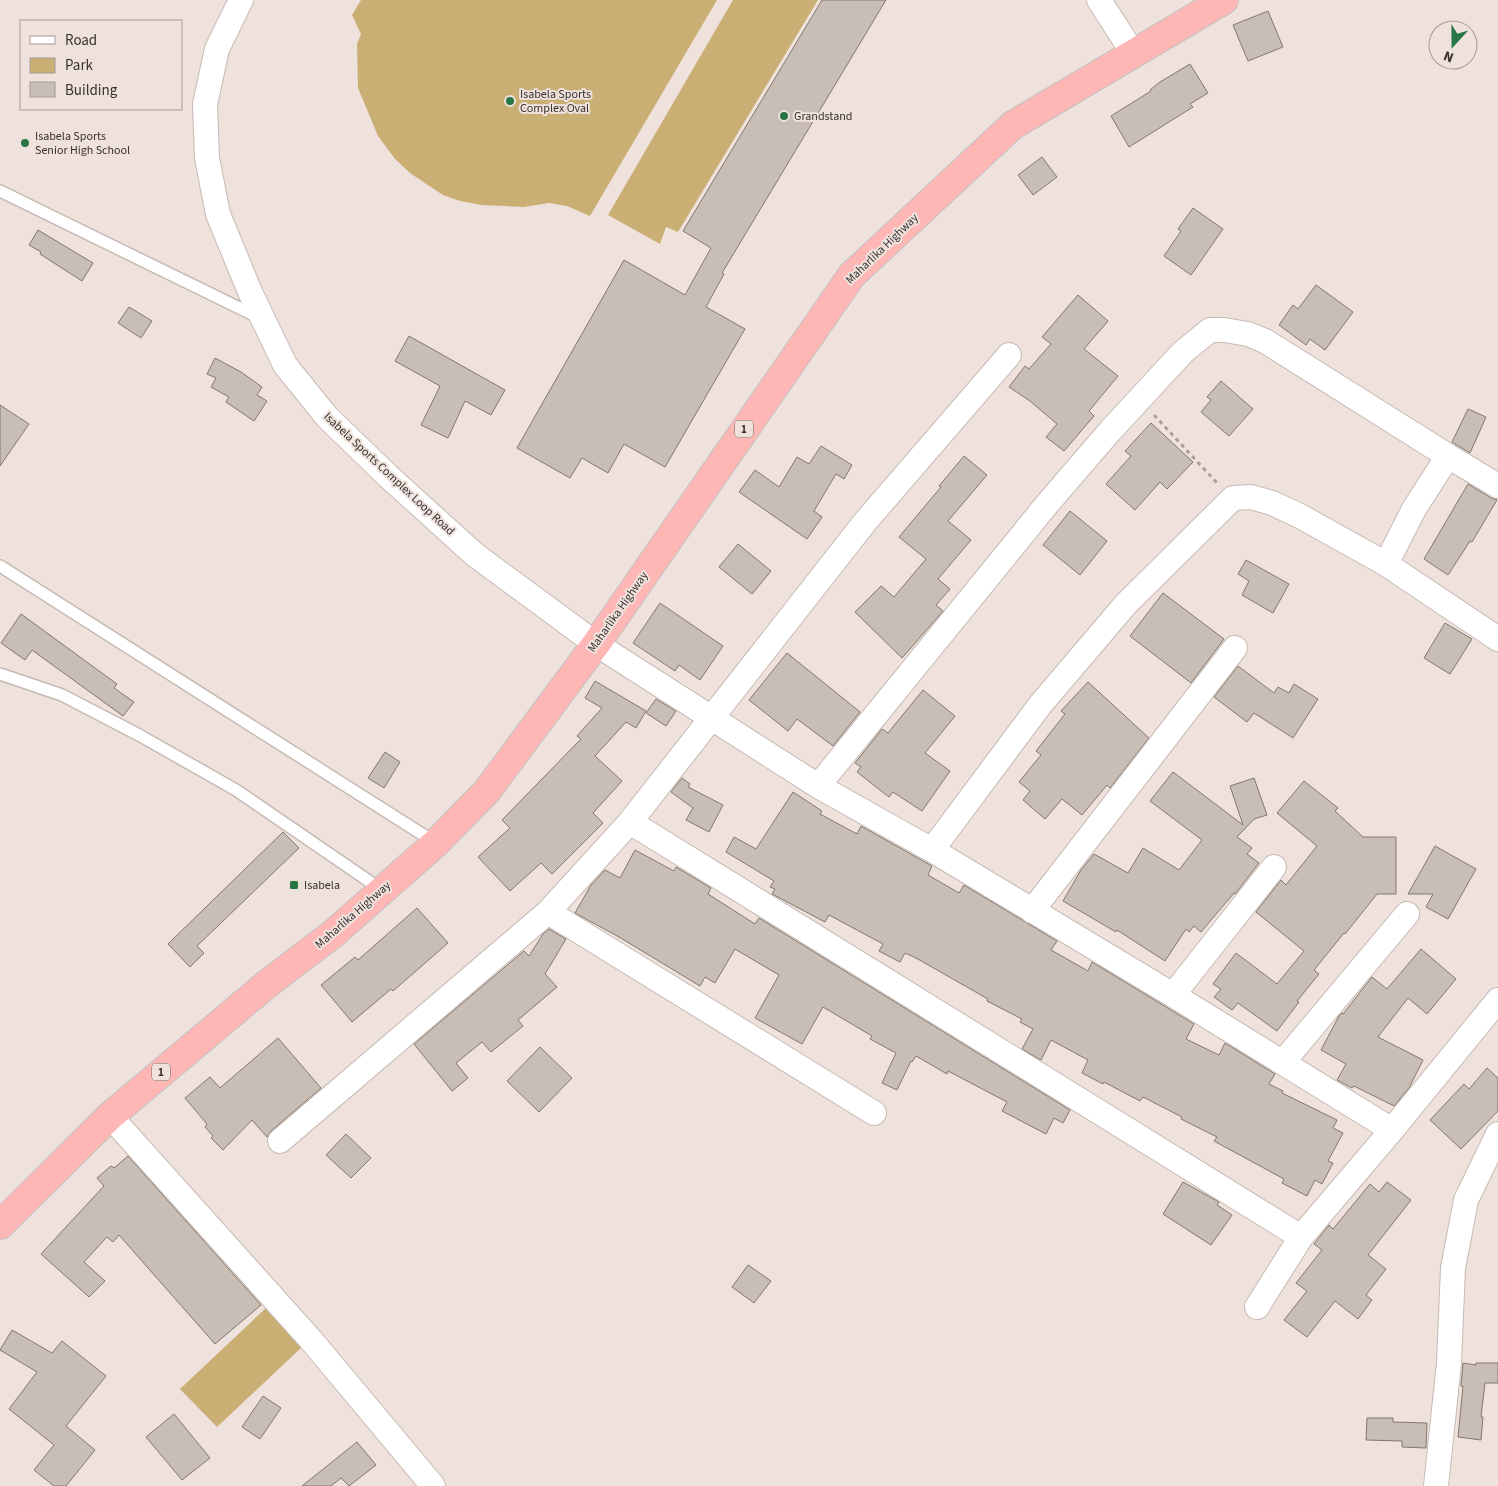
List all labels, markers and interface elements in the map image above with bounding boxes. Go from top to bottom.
legend [20,20,182,110]
north arrow [1428,20,1478,70]
text: Road [65,30,97,51]
text: N [1441,45,1457,67]
text: Park [65,55,94,76]
text: Building [65,80,118,101]
place label: Isabela Sports Complex Oval [520,86,591,117]
marker: Isabela Sports Complex Oval [504,95,516,107]
place label: Grandstand [794,108,852,125]
marker: Grandstand [778,110,790,122]
place label: Isabela Sports Senior High School [35,128,130,159]
marker: Isabela Sports Senior High School [19,137,31,149]
street label: Maharlika Highway [842,210,922,288]
street label: Isabela Sports Complex Loop Road [320,409,458,539]
road number: 1 [735,420,753,438]
street label: Maharlika Highway [584,568,653,656]
place label: Isabela [304,877,340,894]
street label: Maharlika Highway [311,877,395,953]
marker: Isabela [288,879,300,891]
road number: 1 [152,1064,170,1080]

